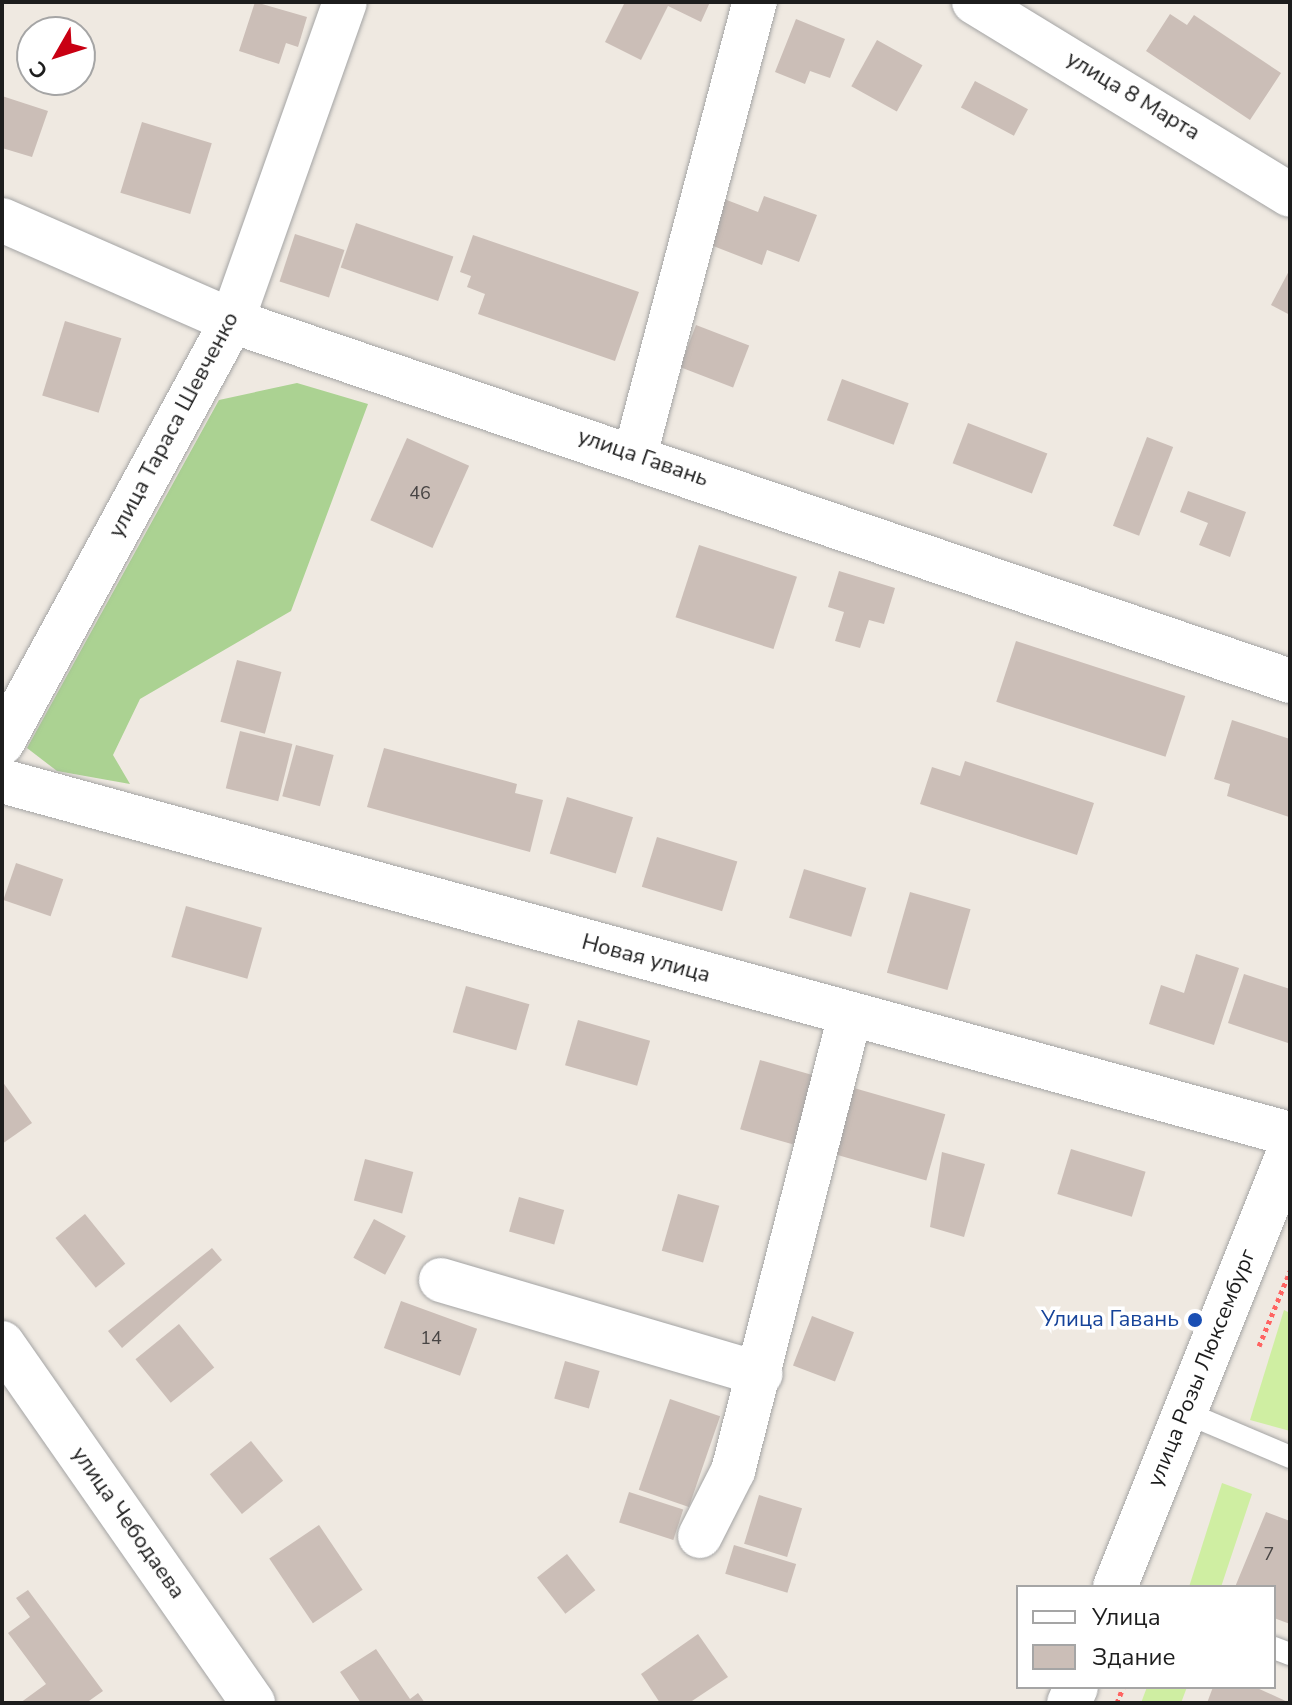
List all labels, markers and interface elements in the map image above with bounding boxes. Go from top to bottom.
north arrow [16,16,96,96]
street label: улица 8 Марта [1061,46,1205,146]
text: С [23,55,55,85]
street label: улица Тараса Шевченко [103,308,245,542]
street label: улица Гавань [574,423,712,493]
house number: 46 [409,482,431,504]
street label: Новая улица [579,929,713,989]
street label: улица Розы Люксембург [1142,1245,1262,1491]
place label: Улица Гавань [1041,1307,1179,1333]
marker: Улица Гавань [1186,1311,1204,1329]
house number: 14 [420,1327,442,1349]
street label: улица Чебодаева [66,1442,190,1604]
house number: 7 [1264,1543,1274,1565]
legend [1016,1585,1276,1689]
text: Улица [1092,1601,1161,1633]
text: Здание [1092,1641,1176,1673]

